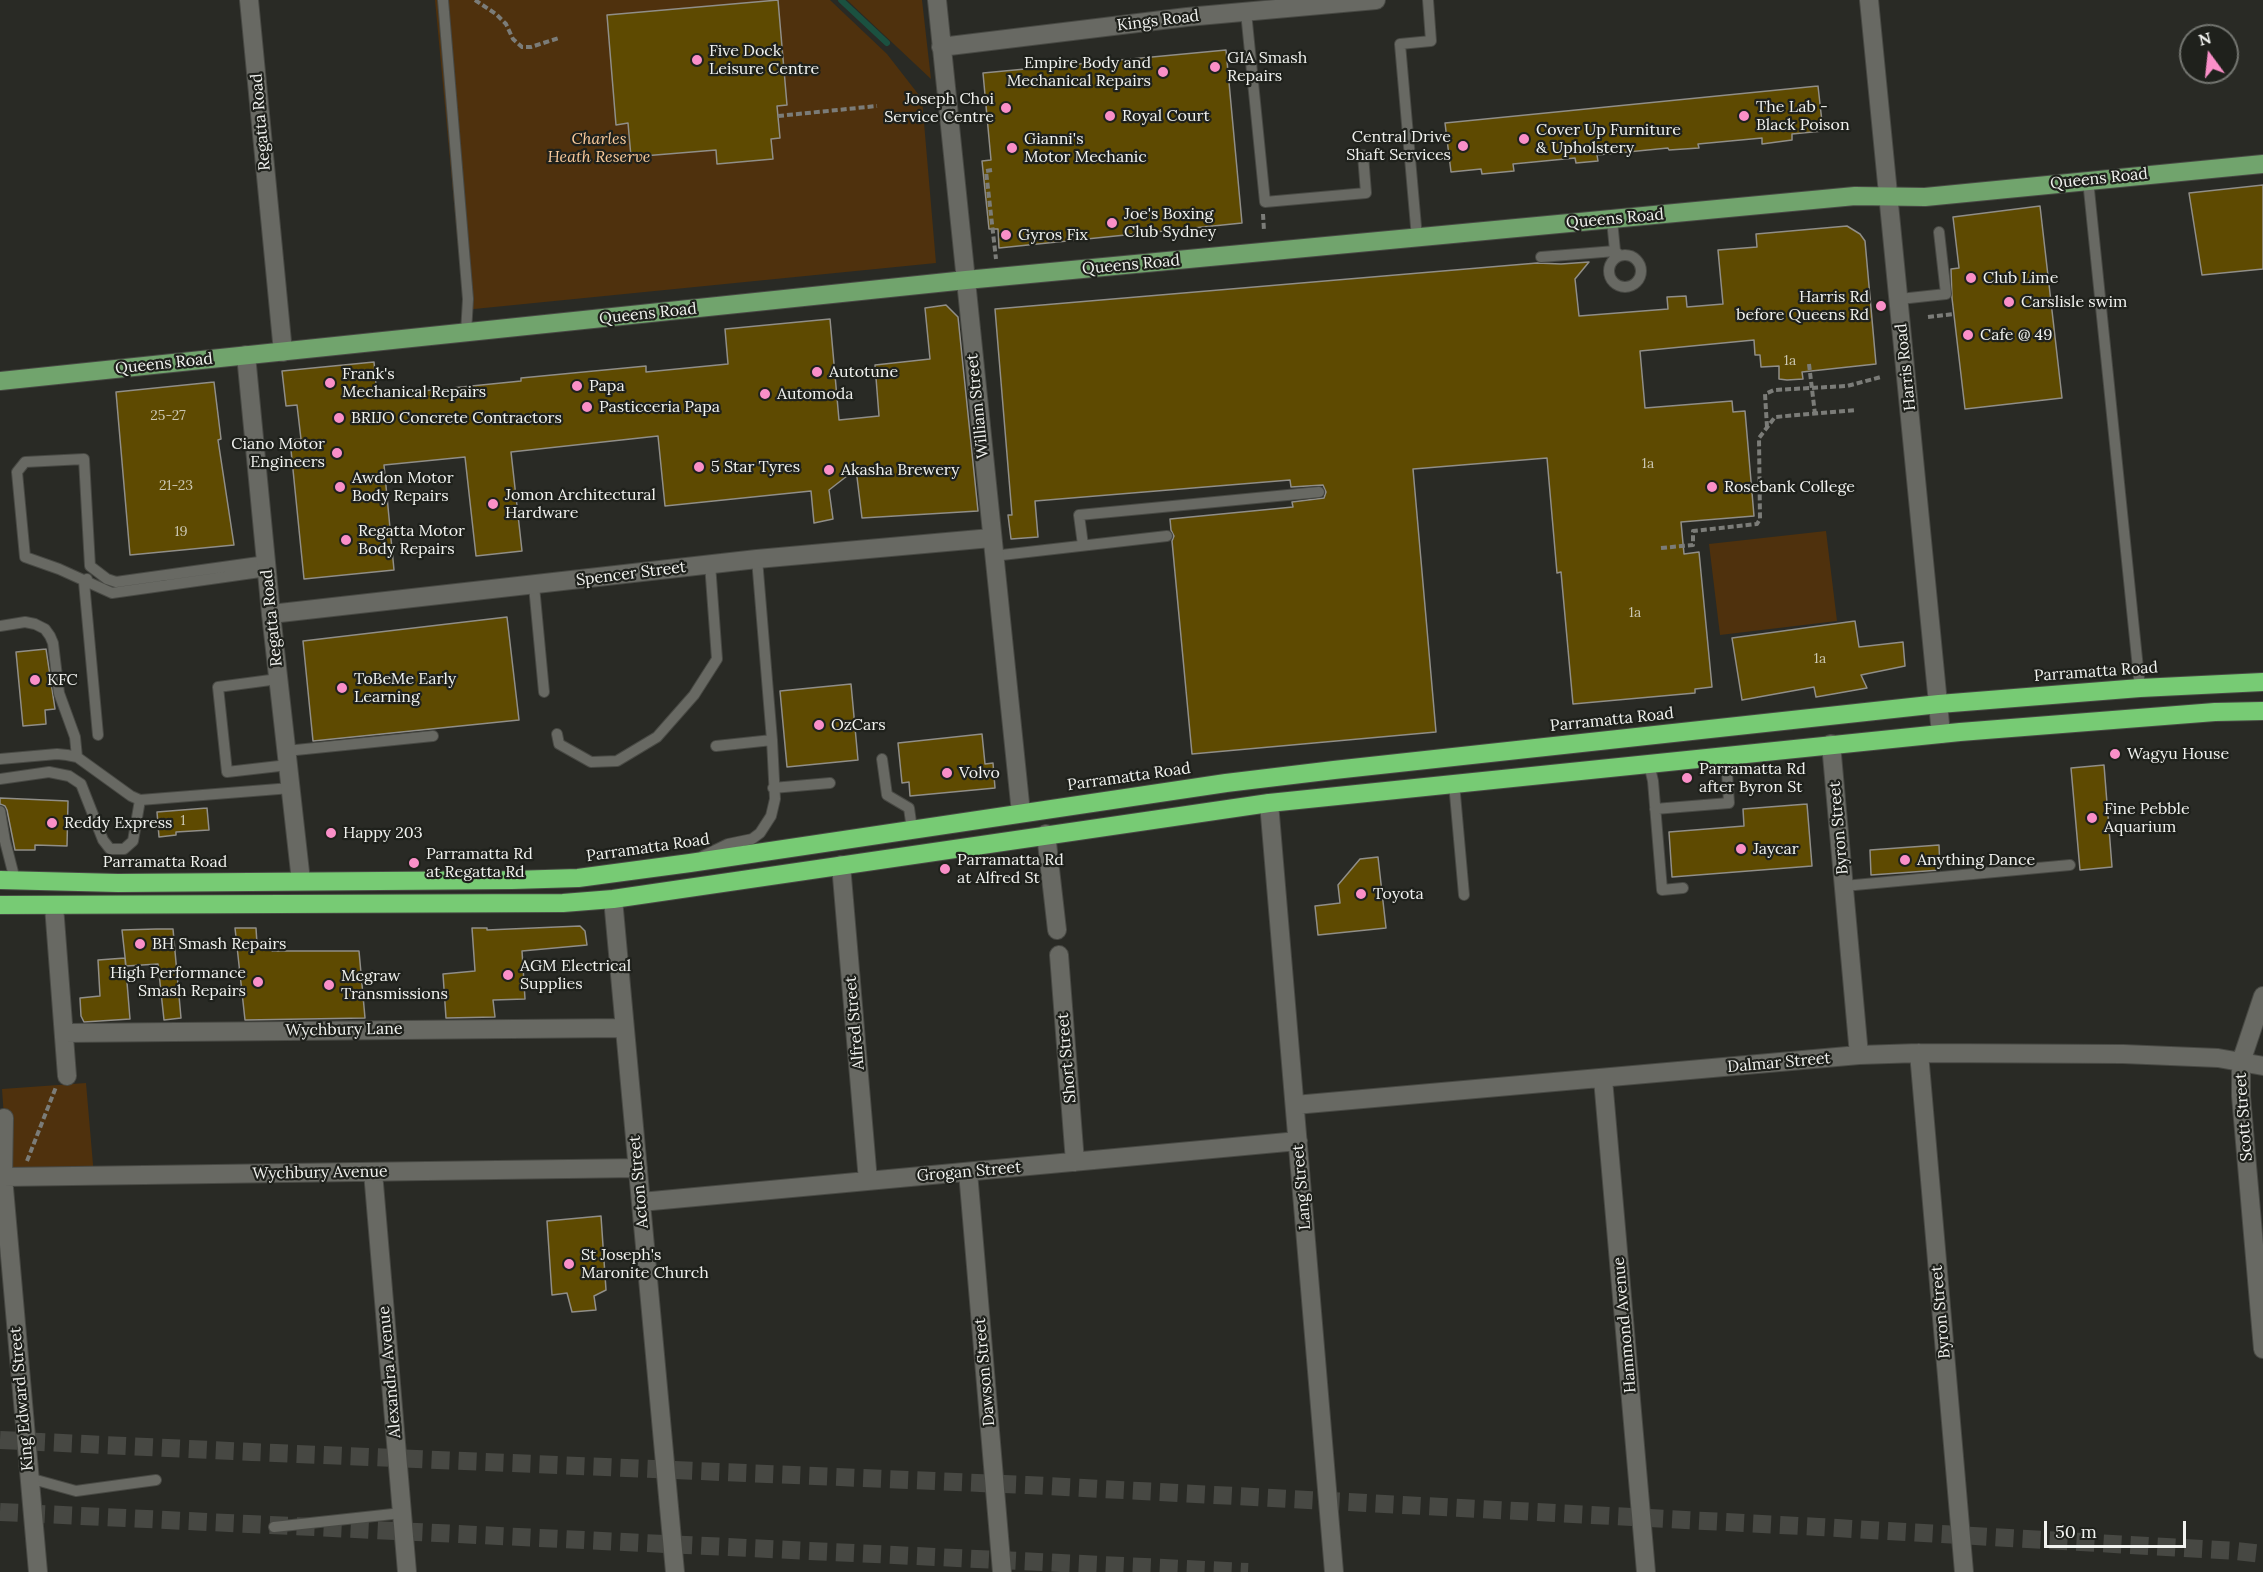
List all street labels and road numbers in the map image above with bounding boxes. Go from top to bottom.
street label: Kings Road [1116,6,1200,36]
street label: Regatta Road [247,72,275,172]
street label: Queens Road [2049,164,2149,194]
street label: Queens Road [1565,205,1665,233]
street label: Queens Road [1081,251,1181,279]
street label: Queens Road [598,299,698,329]
street label: Harris Road [1892,322,1920,412]
street label: Queens Road [114,349,214,379]
street label: William Street [963,353,993,459]
street label: Spencer Street [575,558,687,590]
street label: Regatta Road [257,568,287,668]
street label: Parramatta Road [2033,658,2159,686]
street label: Parramatta Road [1549,704,1675,736]
street label: Parramatta Road [1066,759,1192,795]
street label: Byron Street [1825,781,1853,875]
street label: Parramatta Road [585,830,711,866]
street label: Parramatta Road [103,852,227,872]
street label: Alfred Street [841,975,869,1071]
street label: Short Street [1053,1012,1081,1104]
street label: Wychbury Lane [285,1019,403,1041]
street label: Dalmar Street [1727,1049,1831,1077]
street label: Scott Street [2231,1072,2257,1162]
street label: Acton Street [625,1135,653,1229]
street label: Lang Street [1289,1143,1315,1231]
street label: Grogan Street [916,1158,1022,1186]
street label: Wychbury Avenue [252,1162,388,1184]
street label: Hammond Avenue [1609,1256,1641,1394]
street label: Byron Street [1927,1265,1955,1359]
street label: Alexandra Avenue [375,1305,405,1439]
street label: Dawson Street [971,1317,999,1427]
street label: King Edward Street [6,1326,38,1472]

